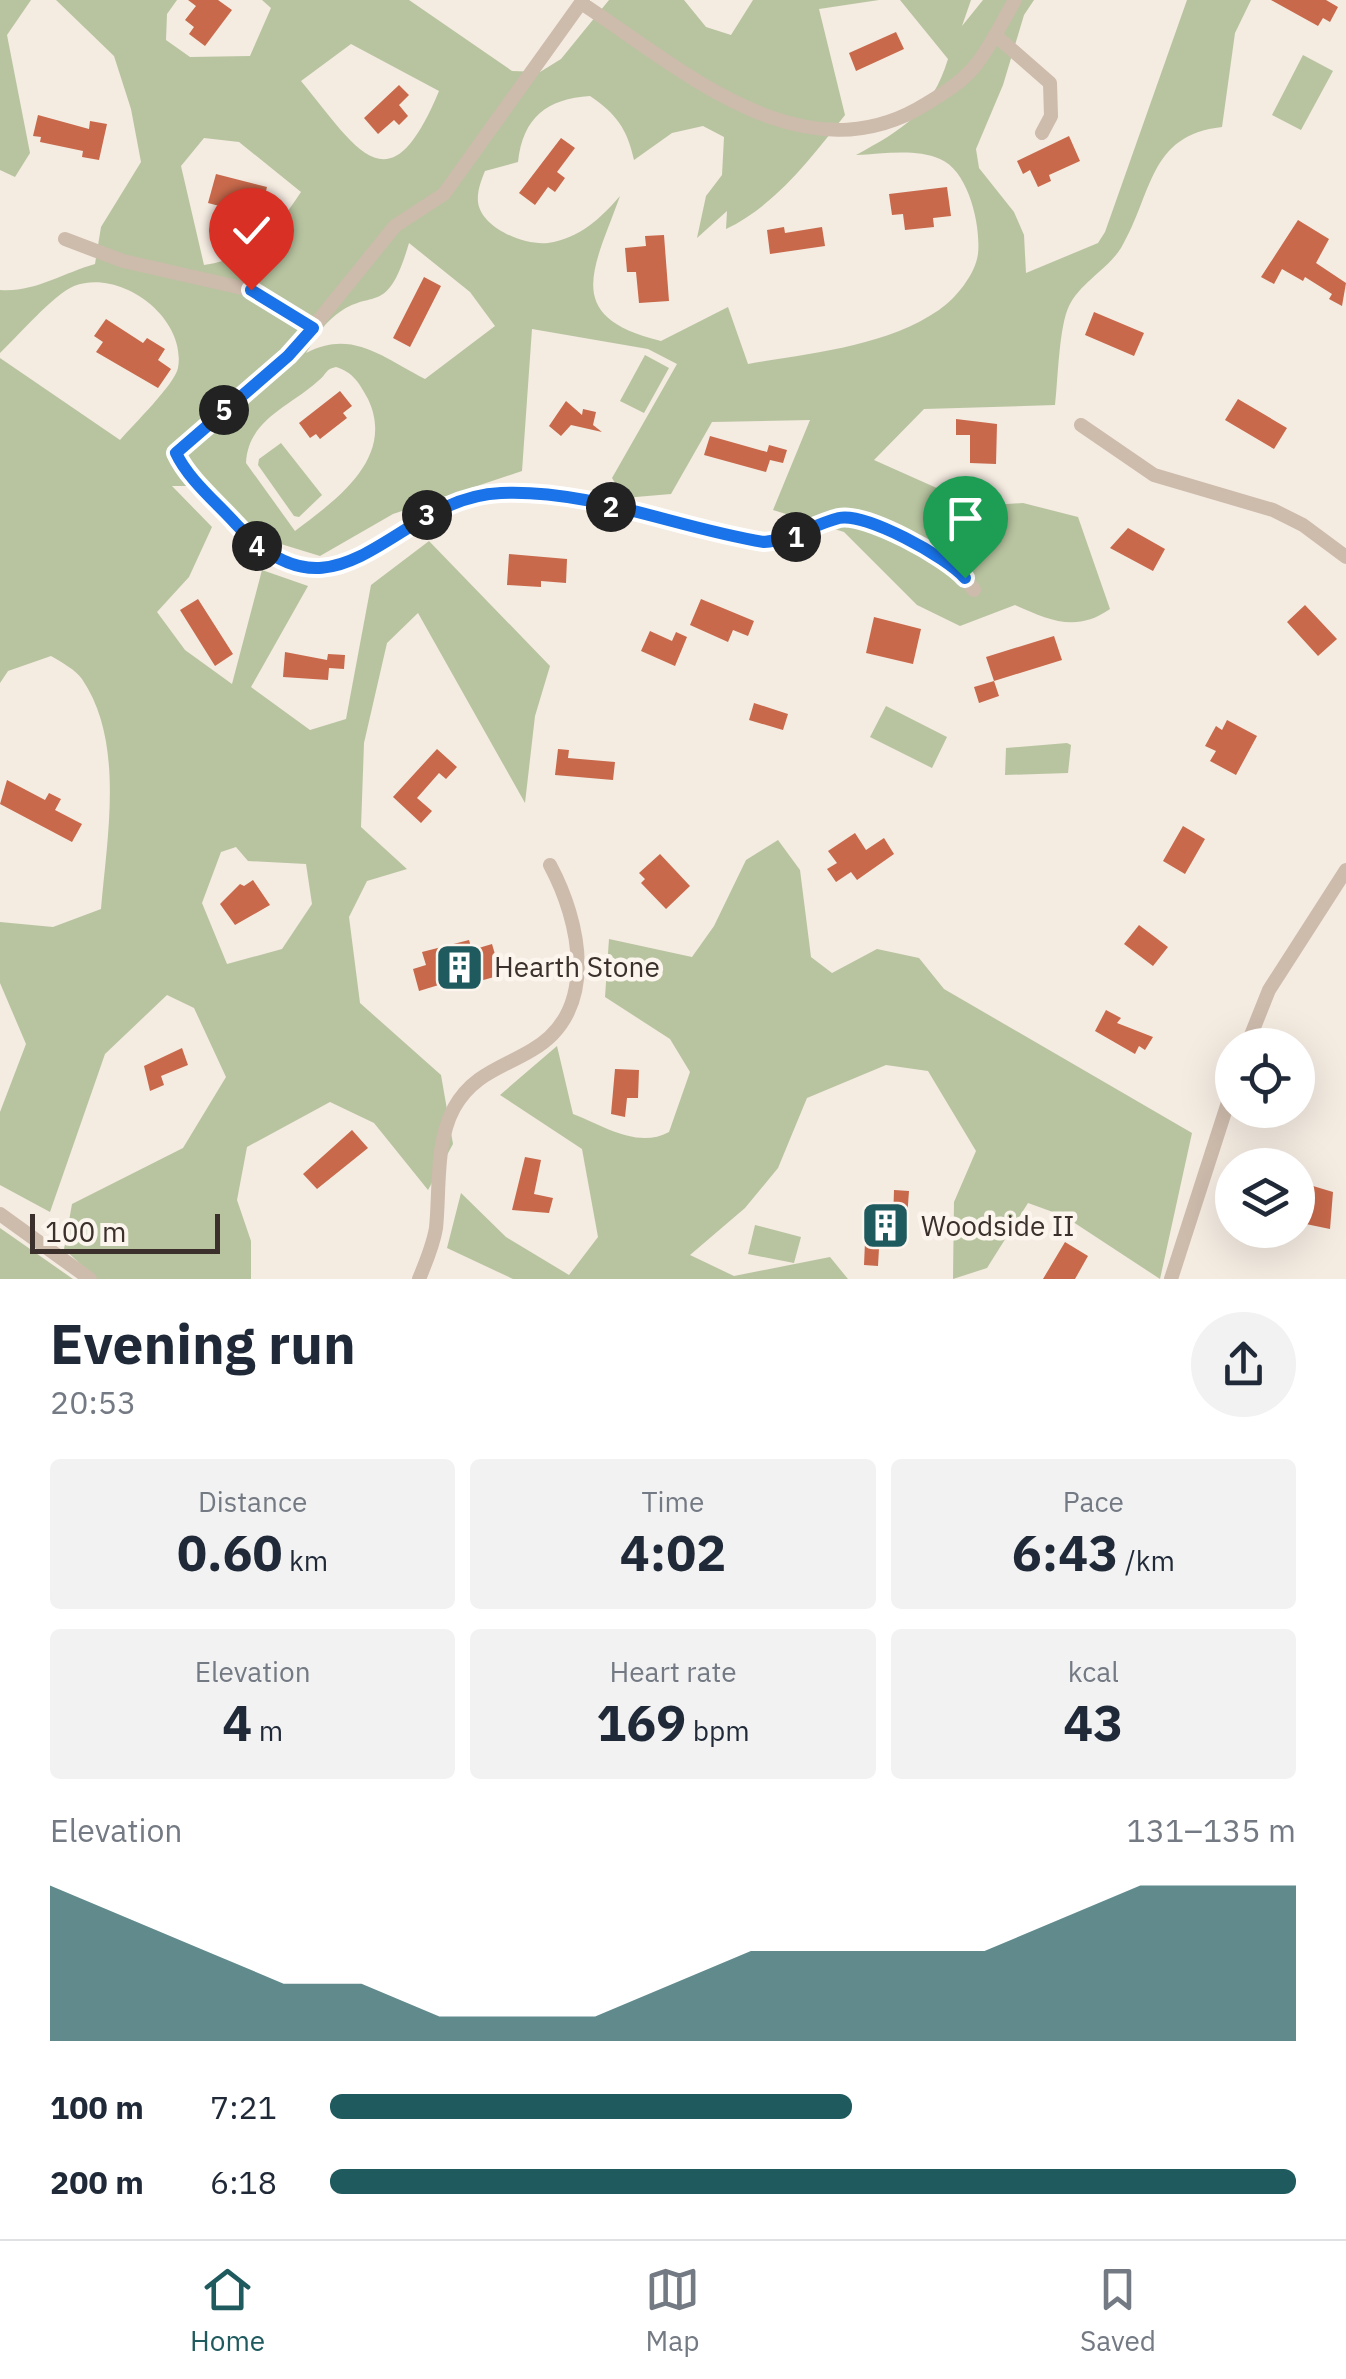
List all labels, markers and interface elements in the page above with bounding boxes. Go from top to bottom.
pin [209,188,294,291]
icon: check [224,203,279,258]
pin: 5 [199,385,249,435]
text: 5 [216,391,232,428]
pin [923,476,1008,579]
pin: 2 [586,482,636,532]
text: 2 [603,488,619,525]
pin: 3 [402,490,452,540]
icon: arrive [938,491,993,546]
text: 3 [419,496,435,533]
pin: 1 [771,512,821,562]
text: 1 [788,518,804,555]
pin: 4 [232,521,282,571]
text: 4 [249,527,265,564]
building icon: Hearth Stone [433,941,485,993]
place label: Hearth Stone [494,948,660,985]
map controls [1215,1028,1315,1248]
button: locate [1215,1028,1315,1128]
button: layers [1215,1148,1315,1248]
building icon: Woodside II [860,1200,912,1252]
place label: Woodside II [921,1207,1074,1244]
scale bar [30,1209,220,1254]
text: 100 m [45,1213,126,1250]
text: Evening run [50,1308,356,1379]
button: share [1191,1312,1296,1417]
text: 20:53 [50,1381,136,1423]
text: Distance [198,1483,307,1520]
text: Time [642,1483,704,1520]
text: Pace [1063,1483,1124,1520]
text: 0.60 [177,1520,283,1585]
text: 4:02 [620,1520,726,1585]
text: 6:43 [1012,1520,1118,1585]
text: km [283,1542,328,1579]
text: /km [1118,1542,1175,1579]
text: Elevation [195,1653,311,1690]
text: Heart rate [609,1653,737,1690]
text: kcal [1068,1653,1119,1690]
text: 4 [222,1690,252,1755]
text: 169 [596,1690,686,1755]
text: 43 [1063,1690,1123,1755]
text: m [252,1712,283,1749]
text: bpm [686,1712,750,1749]
text: Elevation [50,1809,183,1851]
text: 131–135 m [1126,1809,1296,1851]
text: 100 m [50,2086,144,2128]
text: 7:21 [210,2086,277,2128]
text: 200 m [50,2161,144,2203]
text: 6:18 [210,2161,277,2203]
tab: Home [190,2262,265,2359]
tab: Map [645,2262,700,2359]
tab: Saved [1080,2262,1156,2359]

